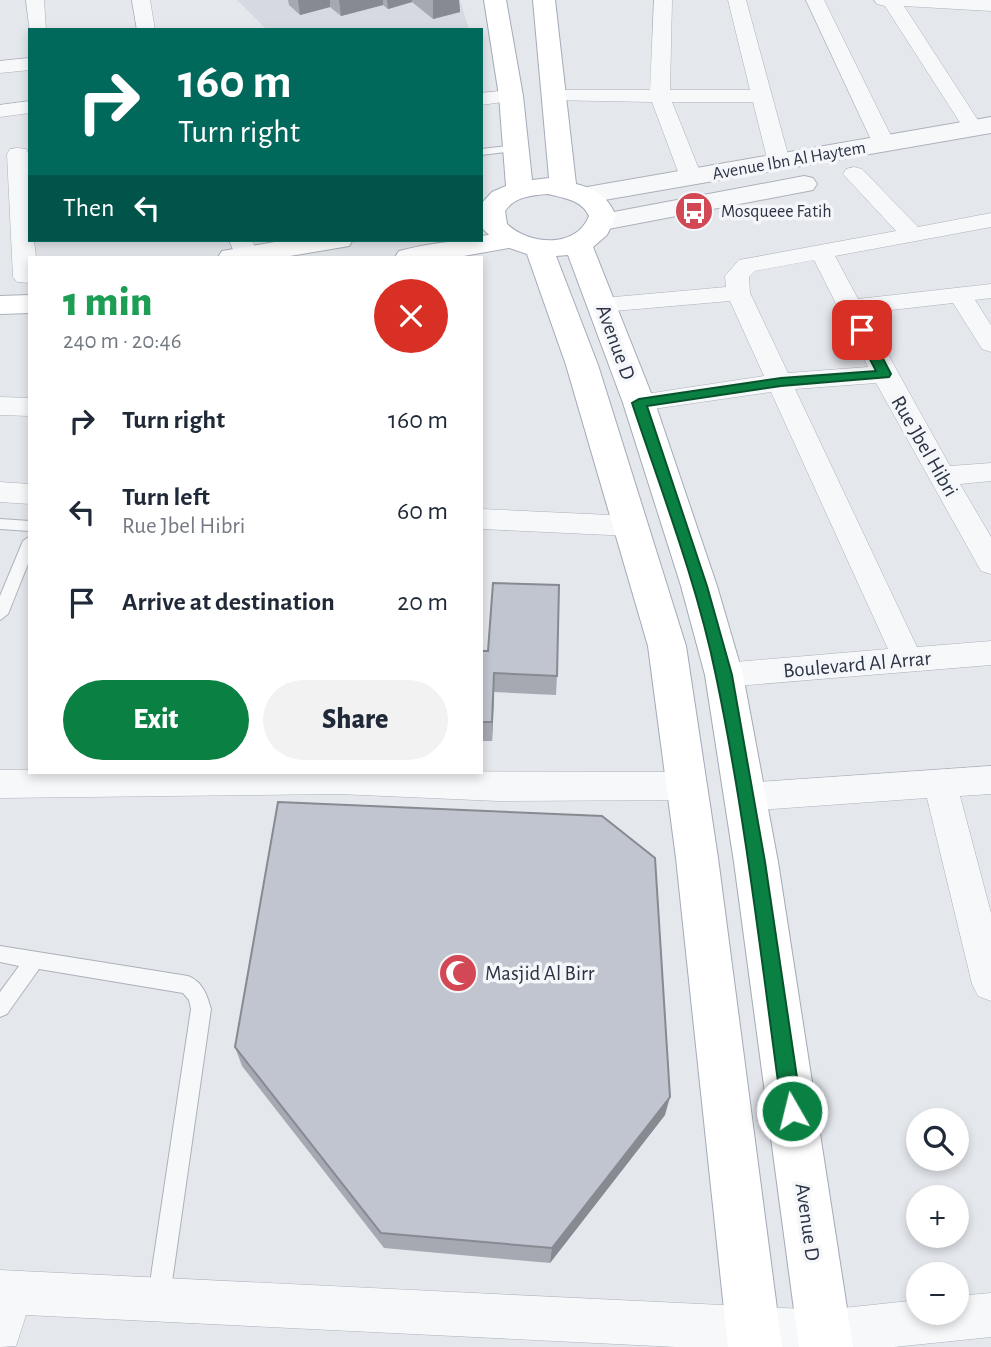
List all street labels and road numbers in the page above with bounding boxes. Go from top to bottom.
street label: Avenue Ibn Al Haytem [711,139,867,183]
street label: Avenue D [592,302,639,383]
street label: Rue Jbel Hibri [887,392,962,500]
street label: Boulevard Al Arrar [782,648,932,681]
street label: Avenue D [792,1182,823,1262]

